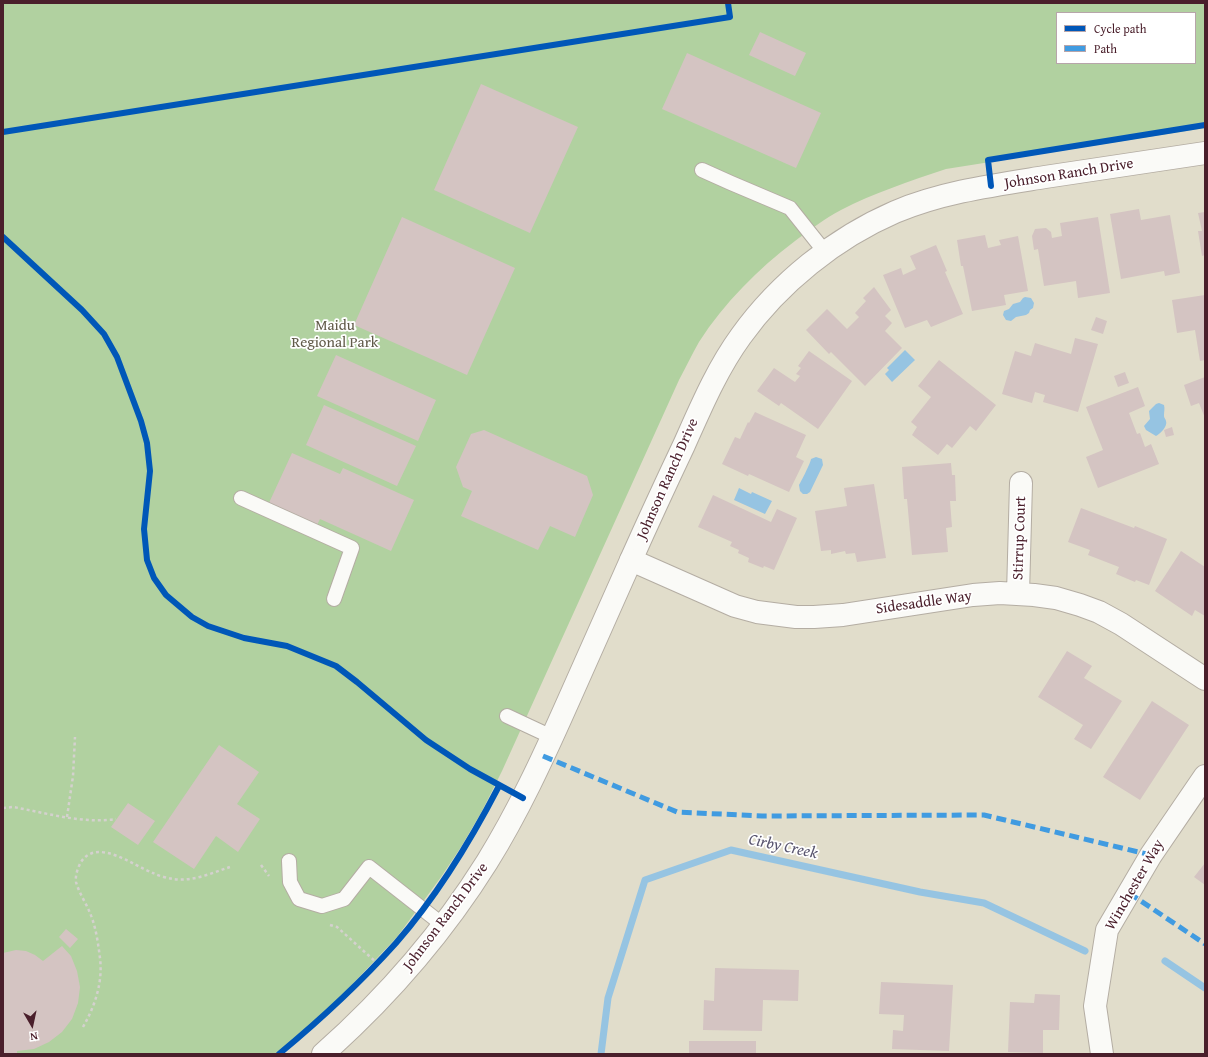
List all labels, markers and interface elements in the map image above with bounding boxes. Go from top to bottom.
legend [1056,12,1196,64]
text: Cycle path [1094,20,1146,37]
text: Path [1094,40,1117,57]
street label: Johnson Ranch Drive [1003,155,1135,193]
park label: Maidu Regional Park [292,317,378,352]
street label: Johnson Ranch Drive [633,416,703,542]
street label: Stirrup Court [1010,496,1030,580]
street label: Sidesaddle Way [875,587,973,619]
water label: Cirby Creek [747,830,819,864]
street label: Winchester Way [1102,836,1168,934]
street label: Johnson Ranch Drive [400,859,492,975]
north arrow [12,1005,52,1045]
text: N [29,1028,39,1045]

